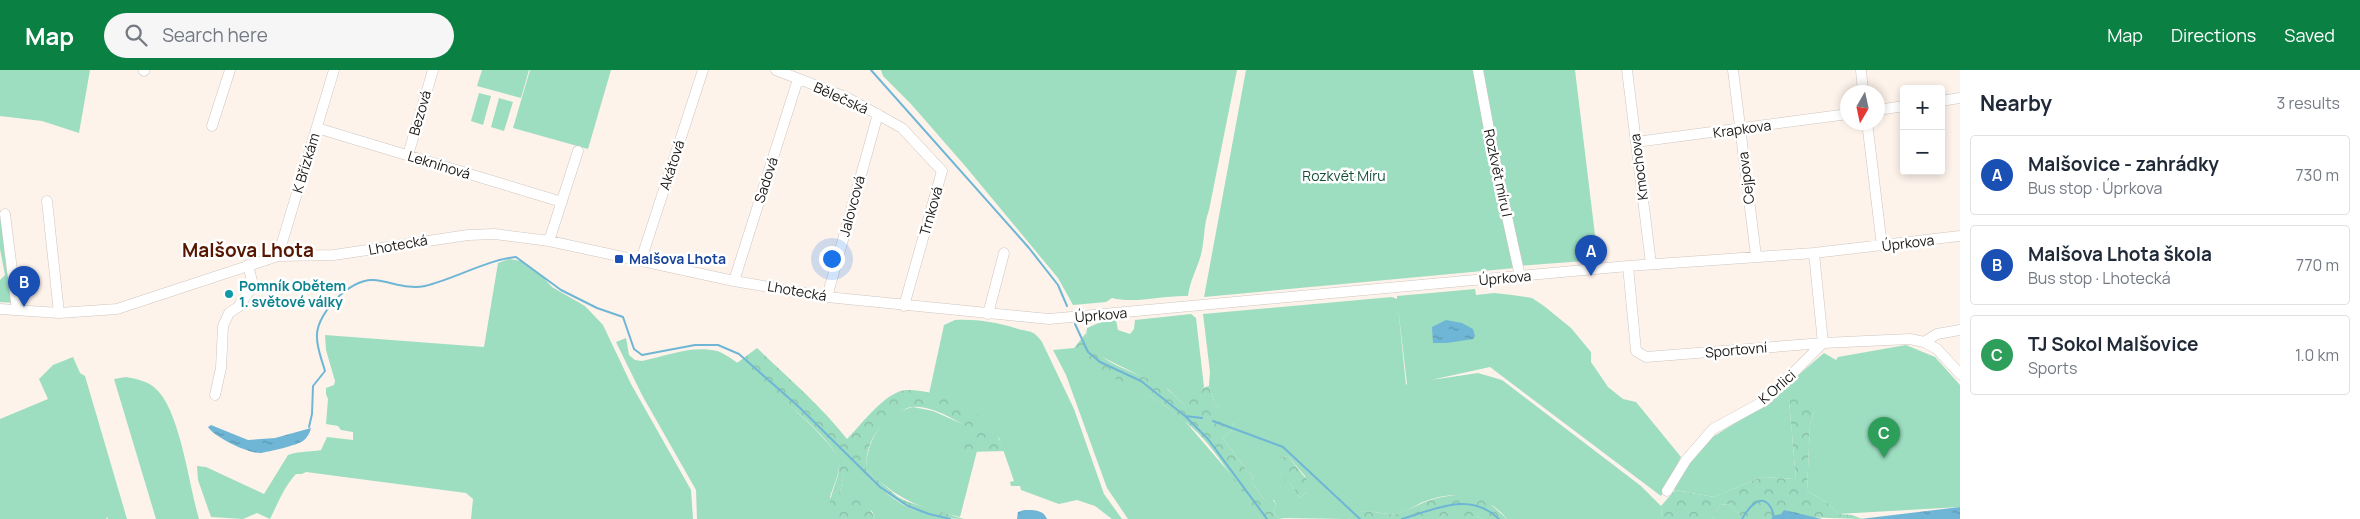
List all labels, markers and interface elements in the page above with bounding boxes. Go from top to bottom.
search box [104,13,454,58]
text: Map [25,19,74,52]
icon: search [122,21,150,49]
text: Search here [162,22,268,48]
text: Map [2107,23,2143,47]
text: Directions [2171,23,2256,47]
text: Saved [2284,23,2335,47]
street label: Bělečská [811,77,872,118]
north arrow [1840,85,1885,130]
map controls [1900,85,1945,175]
button: + [1900,85,1945,130]
street label: Bezová [404,88,435,138]
text: Nearby [1980,89,2052,117]
text: 3 results [2277,92,2340,114]
street label: Krapkova [1712,115,1772,142]
street label: Rozkvět míru I [1480,127,1517,219]
street label: K Břízkám [287,130,324,195]
button: − [1900,130,1945,175]
street label: Kmochova [1625,133,1652,201]
street label: Akátová [655,137,688,192]
street label: Leknínová [405,146,473,183]
street label: Cejpova [1733,151,1758,205]
text: Malšovice - zahrádky [2028,151,2219,177]
street label: Sadová [749,154,782,205]
text: A [1992,164,2002,186]
text: 730 m [2296,164,2339,186]
park label: Rozkvět Míru [1302,166,1386,185]
street label: Jalovcová [834,173,869,238]
text: Bus stop · Úprkova [2028,177,2162,199]
street label: Trnková [914,184,947,238]
street label: Lhotecká [367,230,429,259]
street label: Úprkova [1881,230,1935,255]
pin: A [1575,235,1607,276]
district label: Malšova Lhota [182,237,314,263]
text: Malšova Lhota škola [2028,241,2212,267]
your location [819,246,845,272]
place label: Malšova Lhota [629,249,726,268]
marker: Malšova Lhota [613,253,625,265]
text: B [1992,254,2002,276]
text: 770 m [2296,254,2339,276]
pin: B [8,266,40,307]
street label: Úprkova [1478,266,1532,289]
text: Bus stop · Lhotecká [2028,267,2171,289]
place label: Pomník Obětem 1. světové války [239,276,346,311]
street label: Lhotecká [766,276,828,305]
marker: Pomník Obětem 1. světové války [223,288,235,300]
street label: Úprkova [1074,303,1128,326]
text: TJ Sokol Malšovice [2028,331,2199,357]
street label: Sportovní [1704,337,1768,362]
text: C [1991,344,2003,366]
text: 1.0 km [2295,344,2339,366]
text: Sports [2028,357,2077,379]
street label: K Orlici [1754,365,1799,408]
pin: C [1868,417,1900,458]

